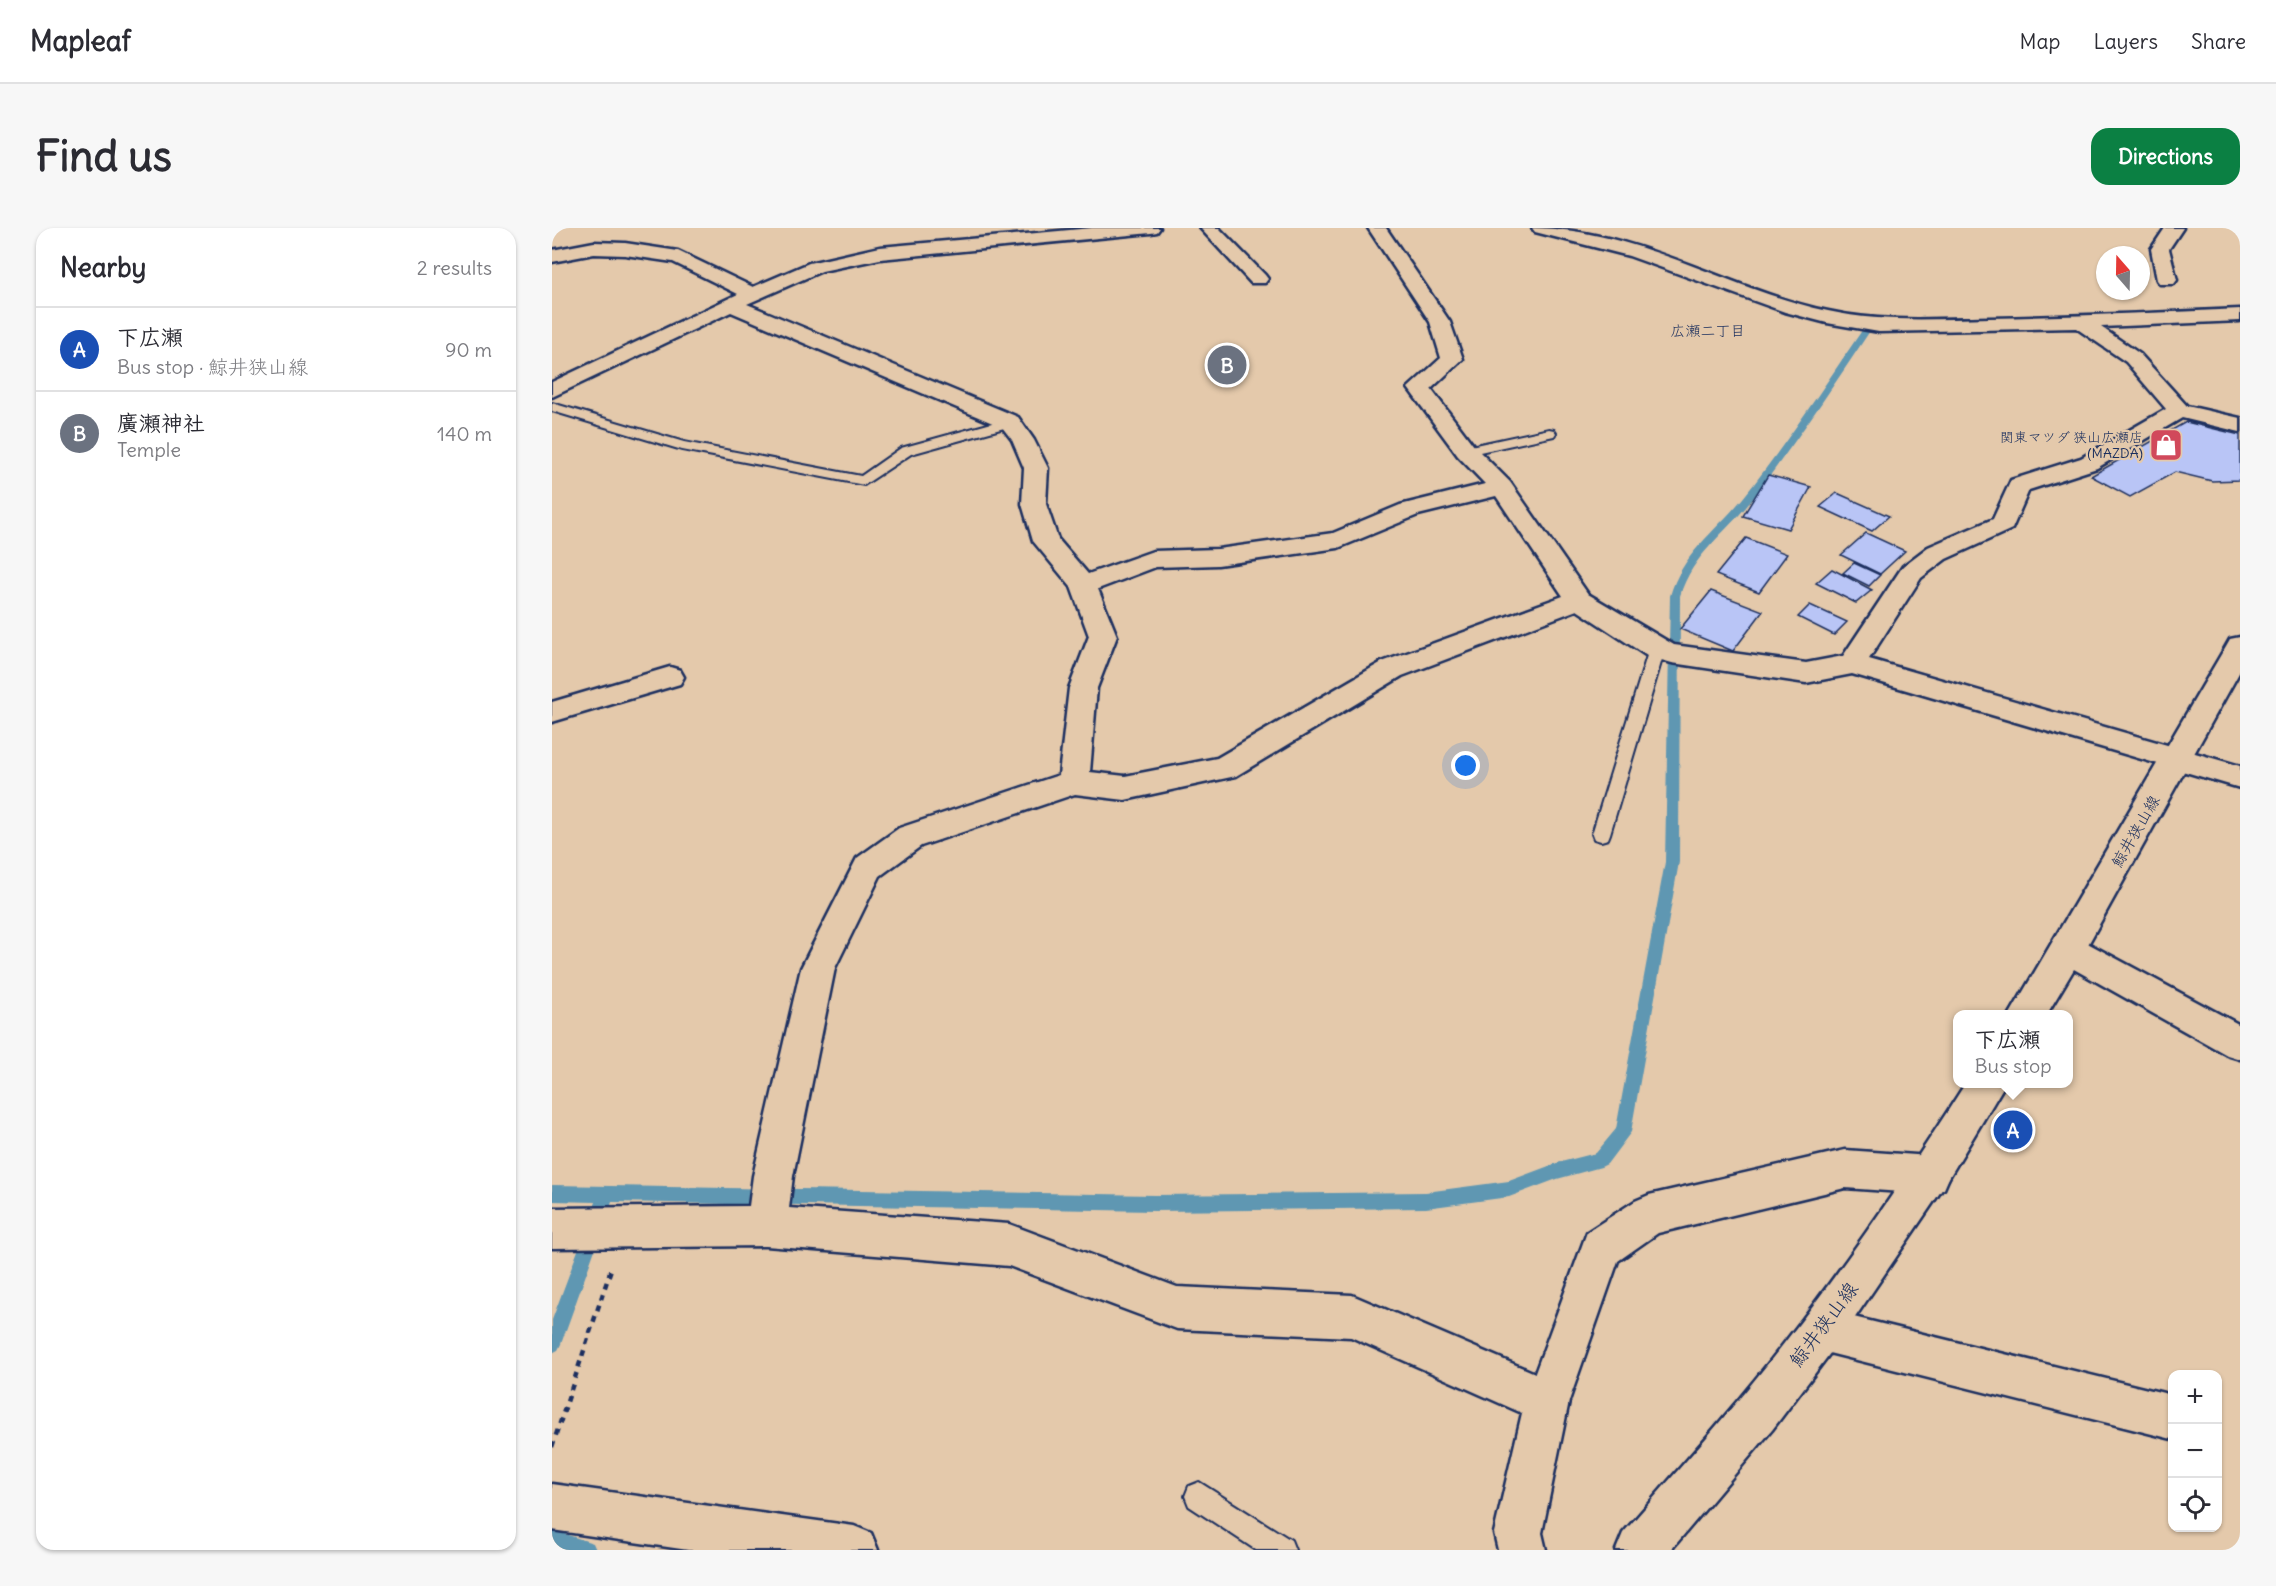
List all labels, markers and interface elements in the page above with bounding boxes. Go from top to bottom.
text: Mapleaf [30,23,131,59]
text: Map [2020,28,2060,55]
text: Layers [2093,28,2158,55]
text: Share [2191,28,2246,55]
button: Directions [2091,128,2240,185]
text: Find us [36,130,172,182]
north arrow [2096,246,2150,300]
text: Nearby [60,251,146,284]
text: 2 results [417,255,492,280]
district label: 広瀬二丁目 [1670,321,1746,340]
text: 下広瀬 [117,323,183,351]
text: A [73,337,86,362]
text: 90 m [445,337,492,362]
pin: B [1208,342,1246,388]
text: Bus stop · 鯨井狭山線 [117,354,308,379]
text: 廣瀬神社 [117,409,205,437]
text: B [73,421,86,446]
text: 140 m [437,421,492,446]
shop icon: 関東マツダ 狭山広瀬店 (MAZDA) [2148,427,2184,463]
place label: 関東マツダ 狭山広瀬店 (MAZDA) [2000,428,2143,462]
text: Temple [117,437,181,462]
your location [1451,751,1480,780]
street label: 鯨井狭山線 [2106,791,2164,871]
popup [1953,1010,2073,1088]
text: 下広瀬 [1974,1025,2040,1053]
text: Bus stop [1974,1053,2052,1078]
pin: A [1994,1108,2032,1152]
street label: 鯨井狭山線 [1783,1277,1863,1371]
map controls [2168,1370,2222,1532]
button: + [2168,1370,2222,1424]
button: − [2168,1424,2222,1478]
button: locate [2168,1478,2222,1532]

